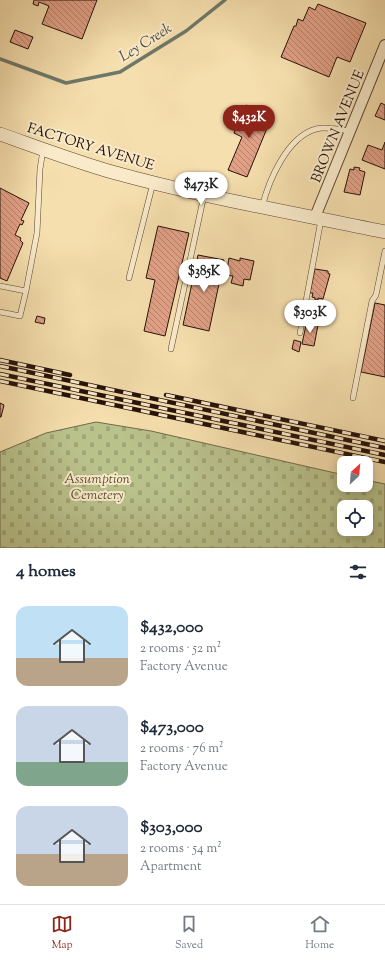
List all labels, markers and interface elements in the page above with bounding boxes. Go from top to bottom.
water label: Ley Creek [115,19,176,68]
street label: BROWN AVENUE [307,67,371,186]
pin: $432K [221,105,277,139]
text: $432K [232,109,266,127]
street label: FACTORY AVENUE [24,119,157,177]
pin: $473K [173,172,229,206]
text: $473K [184,176,218,194]
pin: $385K [176,259,232,293]
text: $385K [188,263,220,281]
pin: $303K [282,300,338,334]
text: $303K [293,304,327,322]
north arrow [337,456,373,492]
map controls [337,456,373,536]
park label: Assumption Cemetery [64,470,131,506]
button: locate [337,500,373,536]
text: 4 homes [16,560,76,584]
icon: filters [347,561,369,583]
text: $432,000 [140,616,203,640]
icon: home [48,622,96,670]
text: 2 rooms · 52 m² [140,640,221,658]
text: Factory Avenue [140,658,228,676]
text: $473,000 [140,716,204,740]
icon: home [48,722,96,770]
text: 2 rooms · 76 m² [140,740,224,758]
text: Factory Avenue [140,758,228,776]
text: $303,000 [140,816,202,840]
icon: home [48,822,96,870]
text: 2 rooms · 54 m² [140,840,222,858]
text: Apartment [140,858,201,876]
tab: Map [51,913,73,953]
tab: Saved [175,913,203,953]
tab: Home [305,913,334,953]

